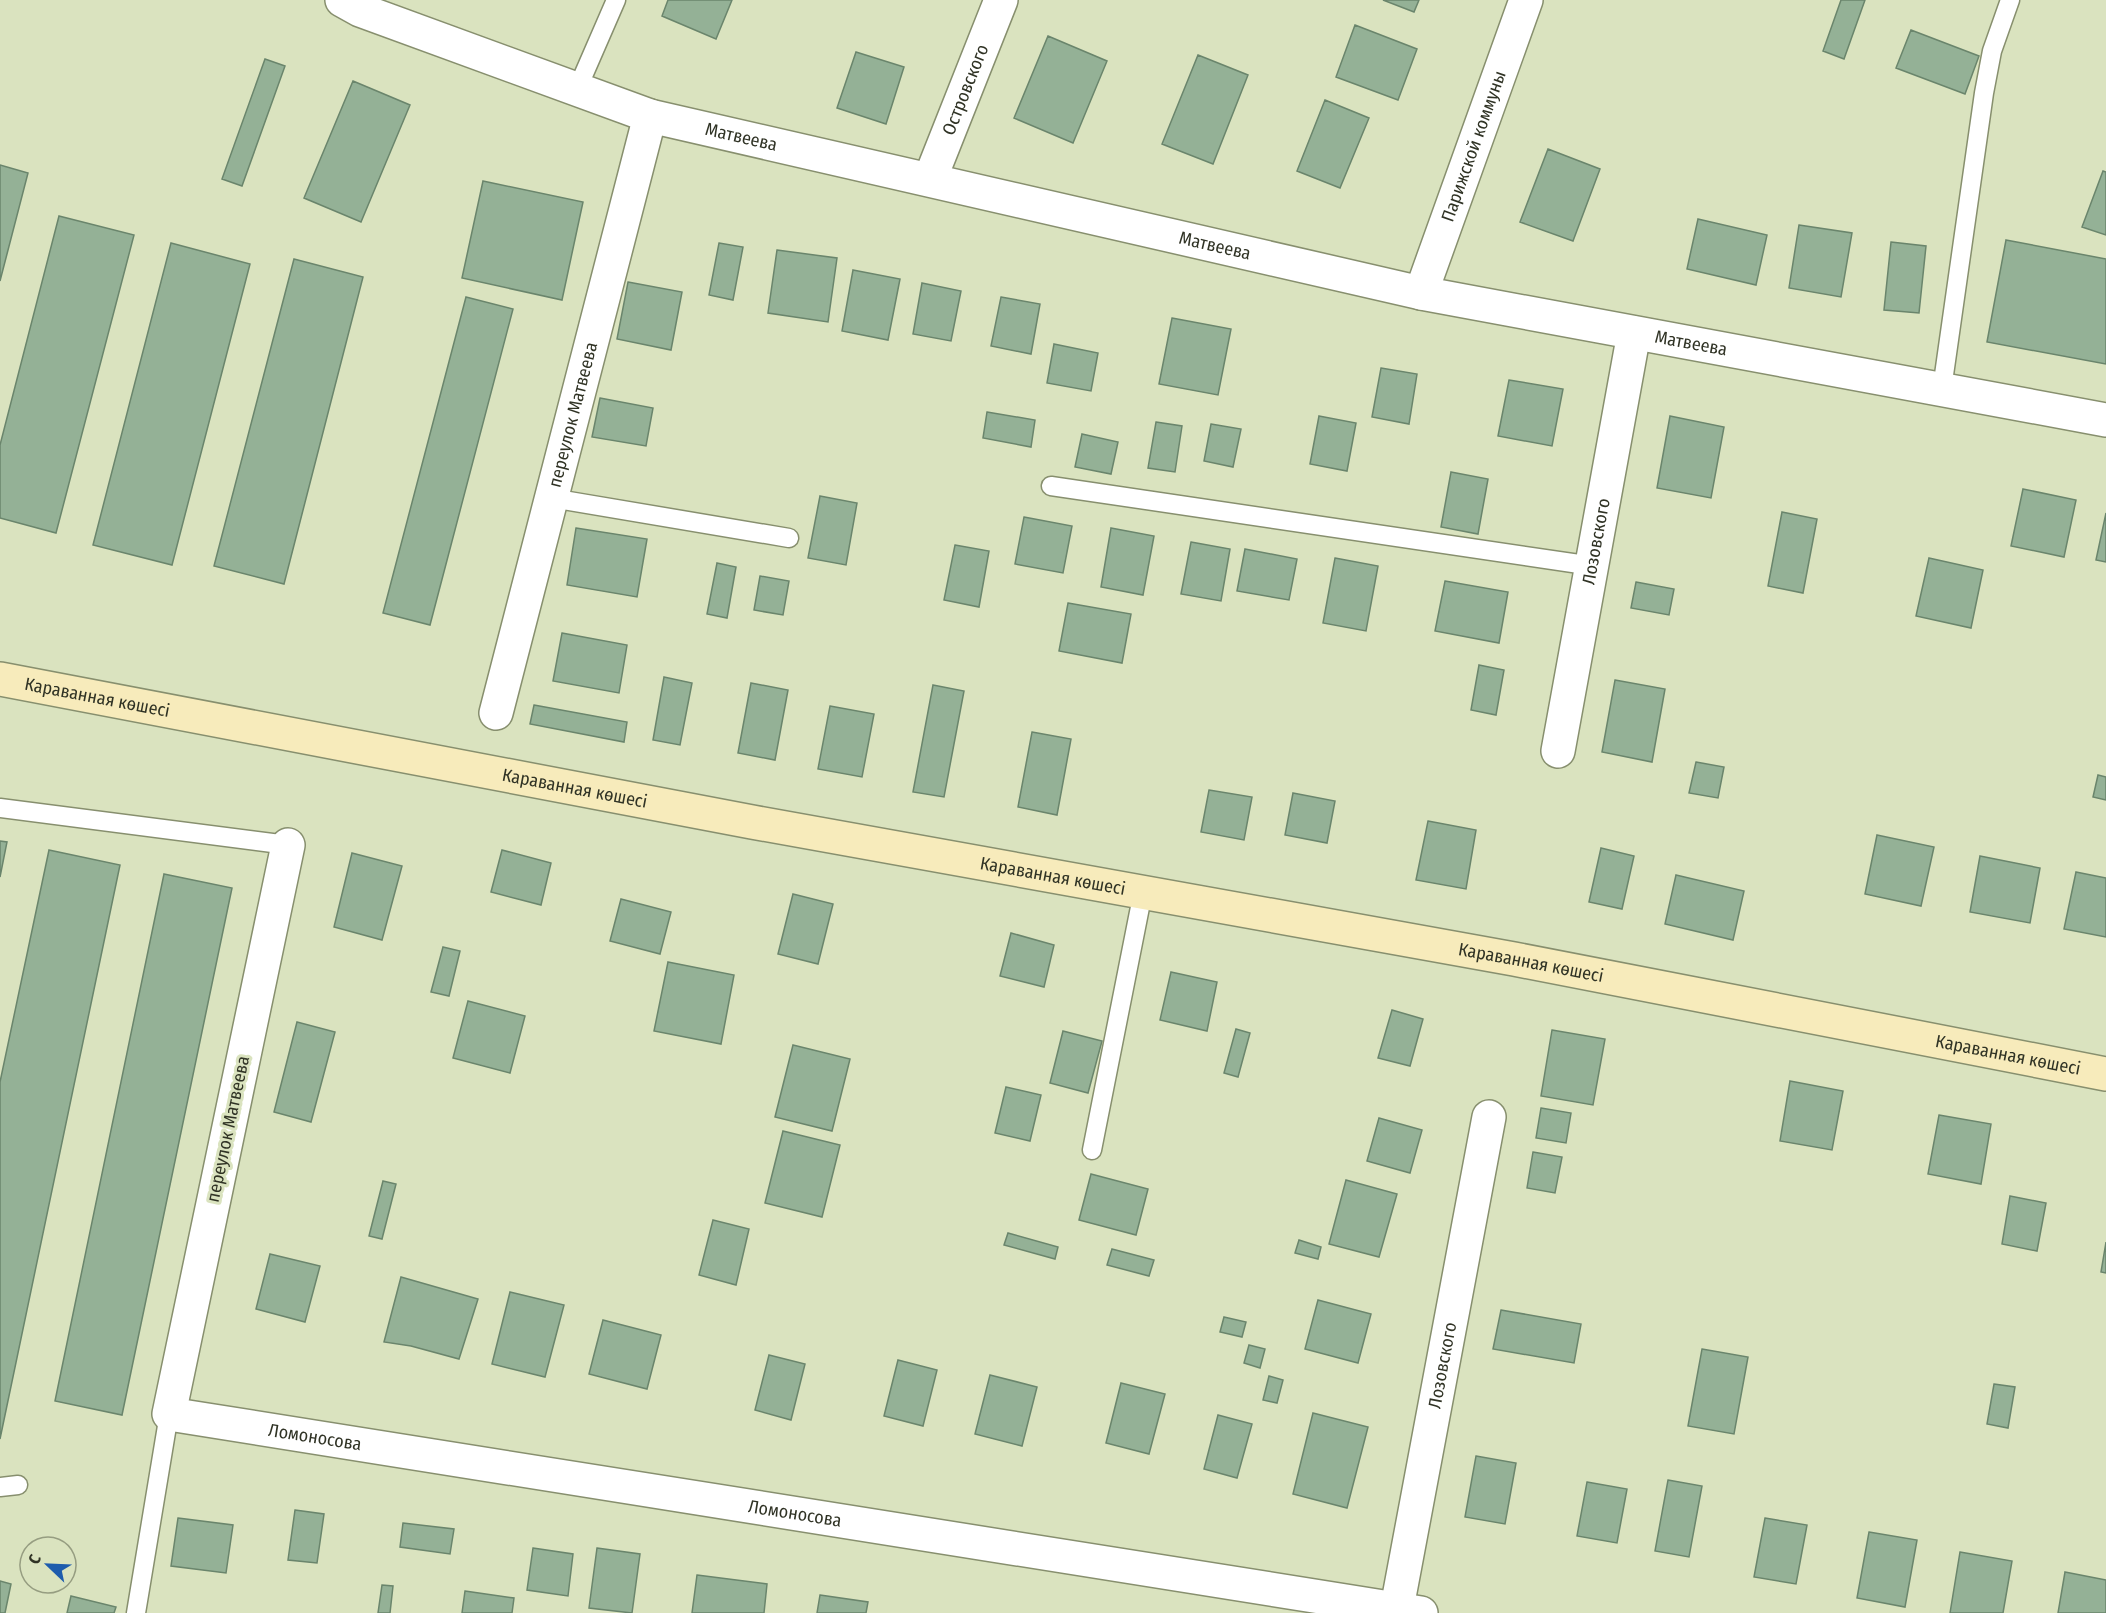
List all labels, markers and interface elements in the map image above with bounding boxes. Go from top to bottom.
street label: Островского [938,41,993,138]
street label: Парижской коммуны [1436,68,1511,225]
street label: Матвеева [703,118,780,156]
street label: Матвеева [1177,227,1253,265]
street label: Матвеева [1653,326,1729,361]
street label: переулок Матвеева [544,340,602,490]
street label: Лозовского [1577,496,1615,586]
street label: Караванная көшесі [23,673,172,722]
street label: Караванная көшесі [500,764,649,813]
street label: Караванная көшесі [978,852,1127,900]
street label: Караванная көшесі [1457,938,1605,987]
street label: Караванная көшесі [1934,1030,2082,1080]
street label: переулок Матвеева [202,1054,254,1204]
street label: Лозовского [1424,1320,1461,1410]
street label: Ломоносова [267,1419,363,1455]
street label: Ломоносова [747,1495,843,1532]
north arrow [18,1535,78,1595]
text: С [24,1551,45,1567]

